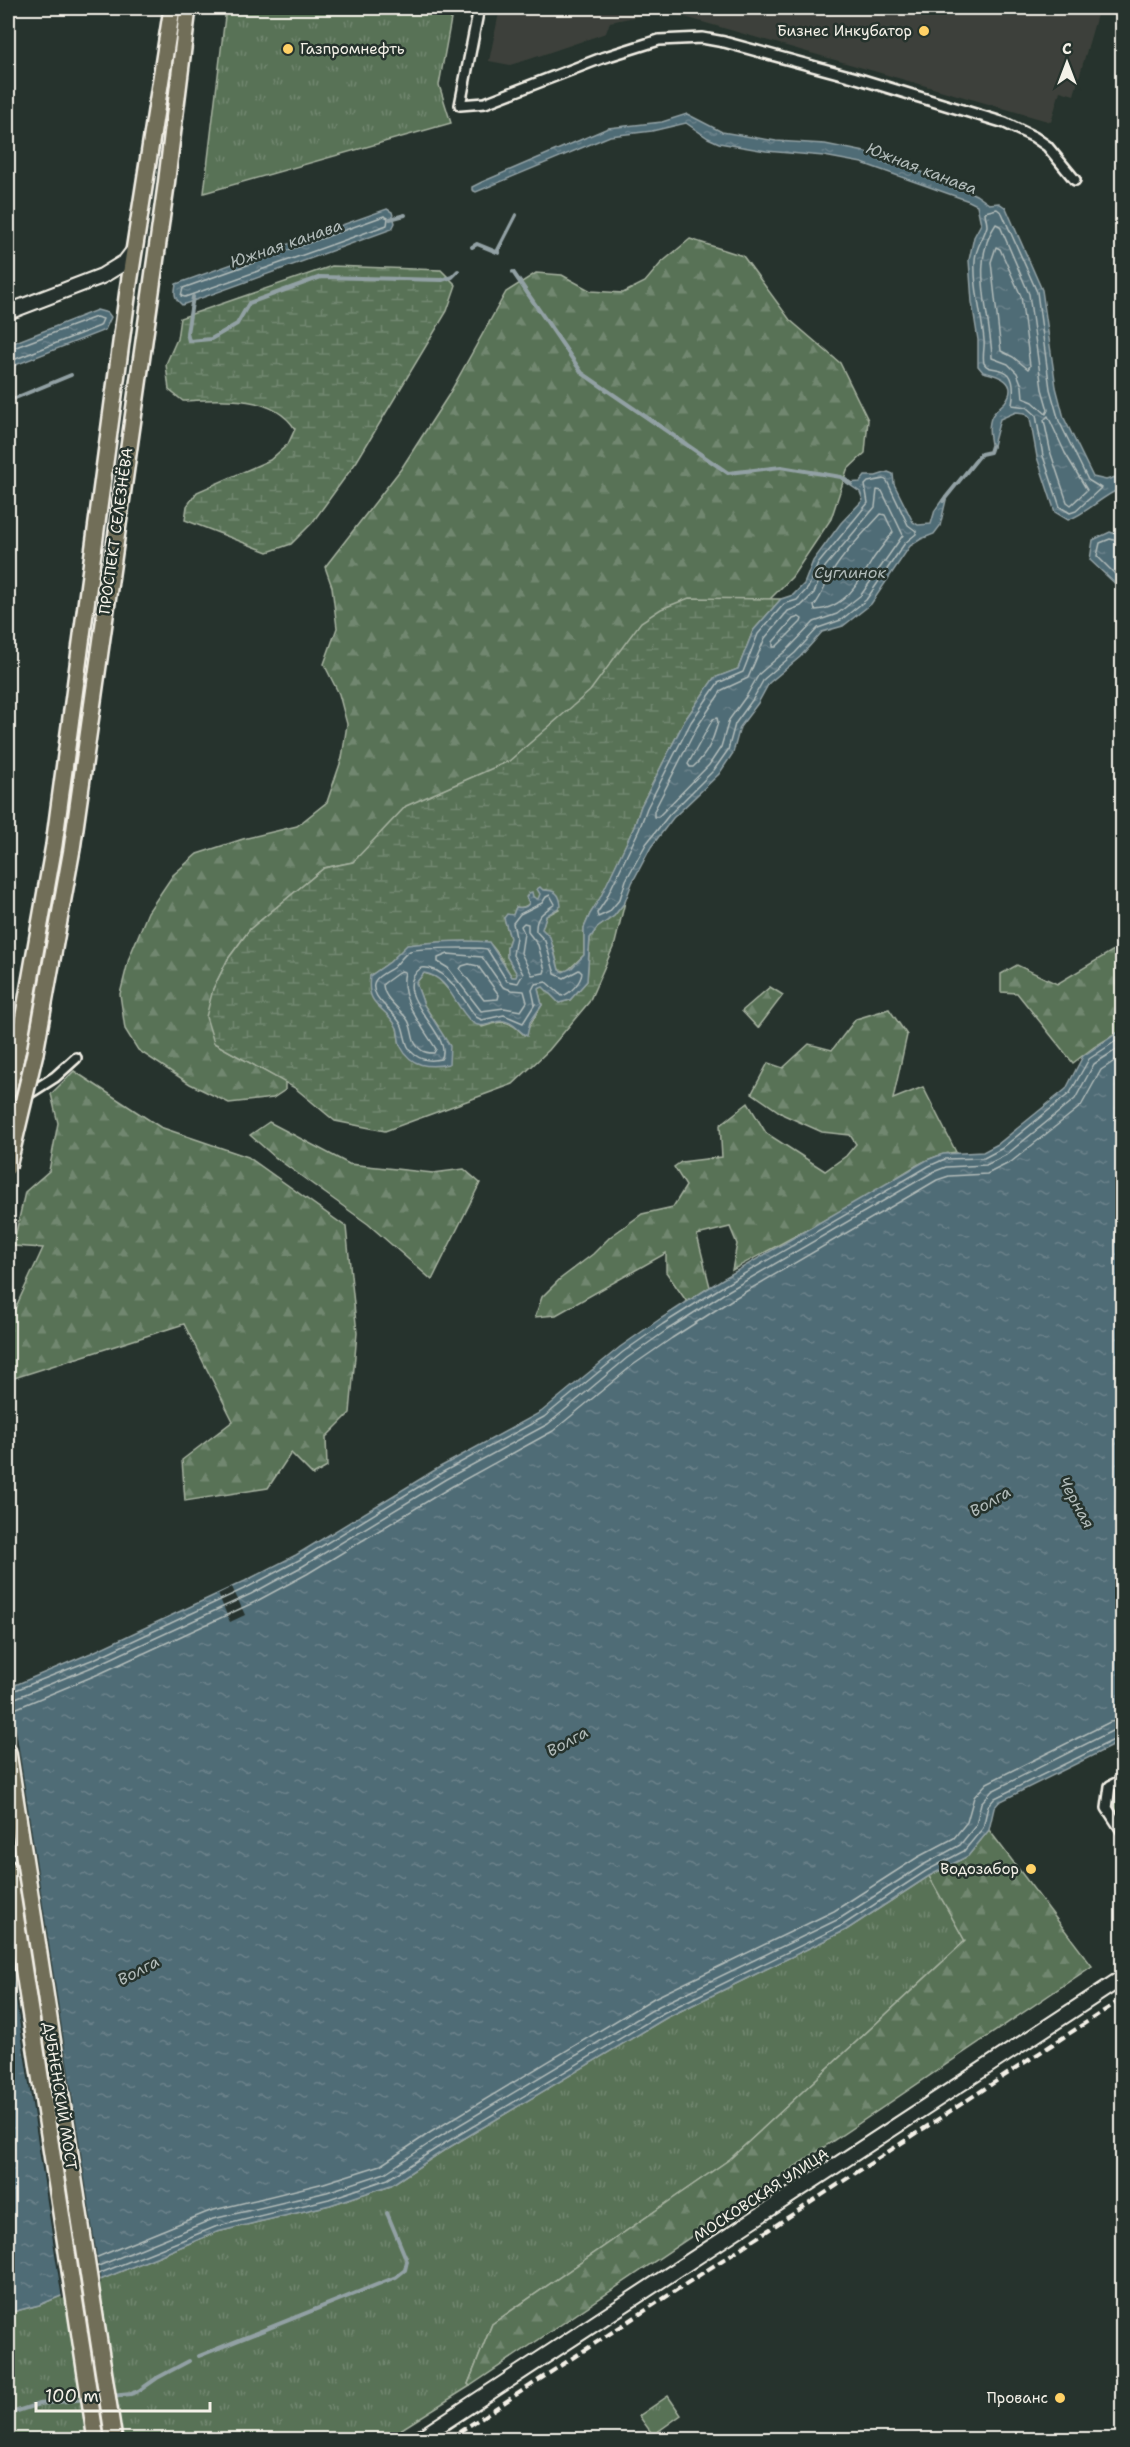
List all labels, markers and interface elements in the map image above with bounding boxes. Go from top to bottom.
place label: Бизнес Инкубатор [777,21,912,41]
marker: Бизнес Инкубатор [917,24,931,38]
north arrow [1037,33,1097,93]
text: С [1062,38,1072,59]
place label: Газпромнефть [300,39,405,59]
marker: Газпромнефть [281,42,295,56]
water label: Южная канава [863,138,980,199]
water label: Южная канава [227,214,345,272]
street label: ПРОСПЕКТ СЕЛЕЗНЁВА [94,446,138,616]
water label: Суглинок [814,562,886,583]
water label: Черная [1054,1473,1099,1532]
water label: Волга [966,1481,1015,1522]
water label: Волга [543,1721,592,1761]
place label: Водозабор [940,1859,1019,1879]
marker: Водозабор [1024,1862,1038,1876]
water label: Волга [114,1951,163,1990]
street label: ДУБНЕНСКИЙ МОСТ [38,2020,83,2171]
street label: МОСКОВСКАЯ УЛИЦА [689,2144,833,2246]
scale bar [36,2375,210,2413]
text: 100 m [45,2384,99,2408]
place label: Прованс [987,2388,1048,2408]
marker: Прованс [1053,2391,1067,2405]

